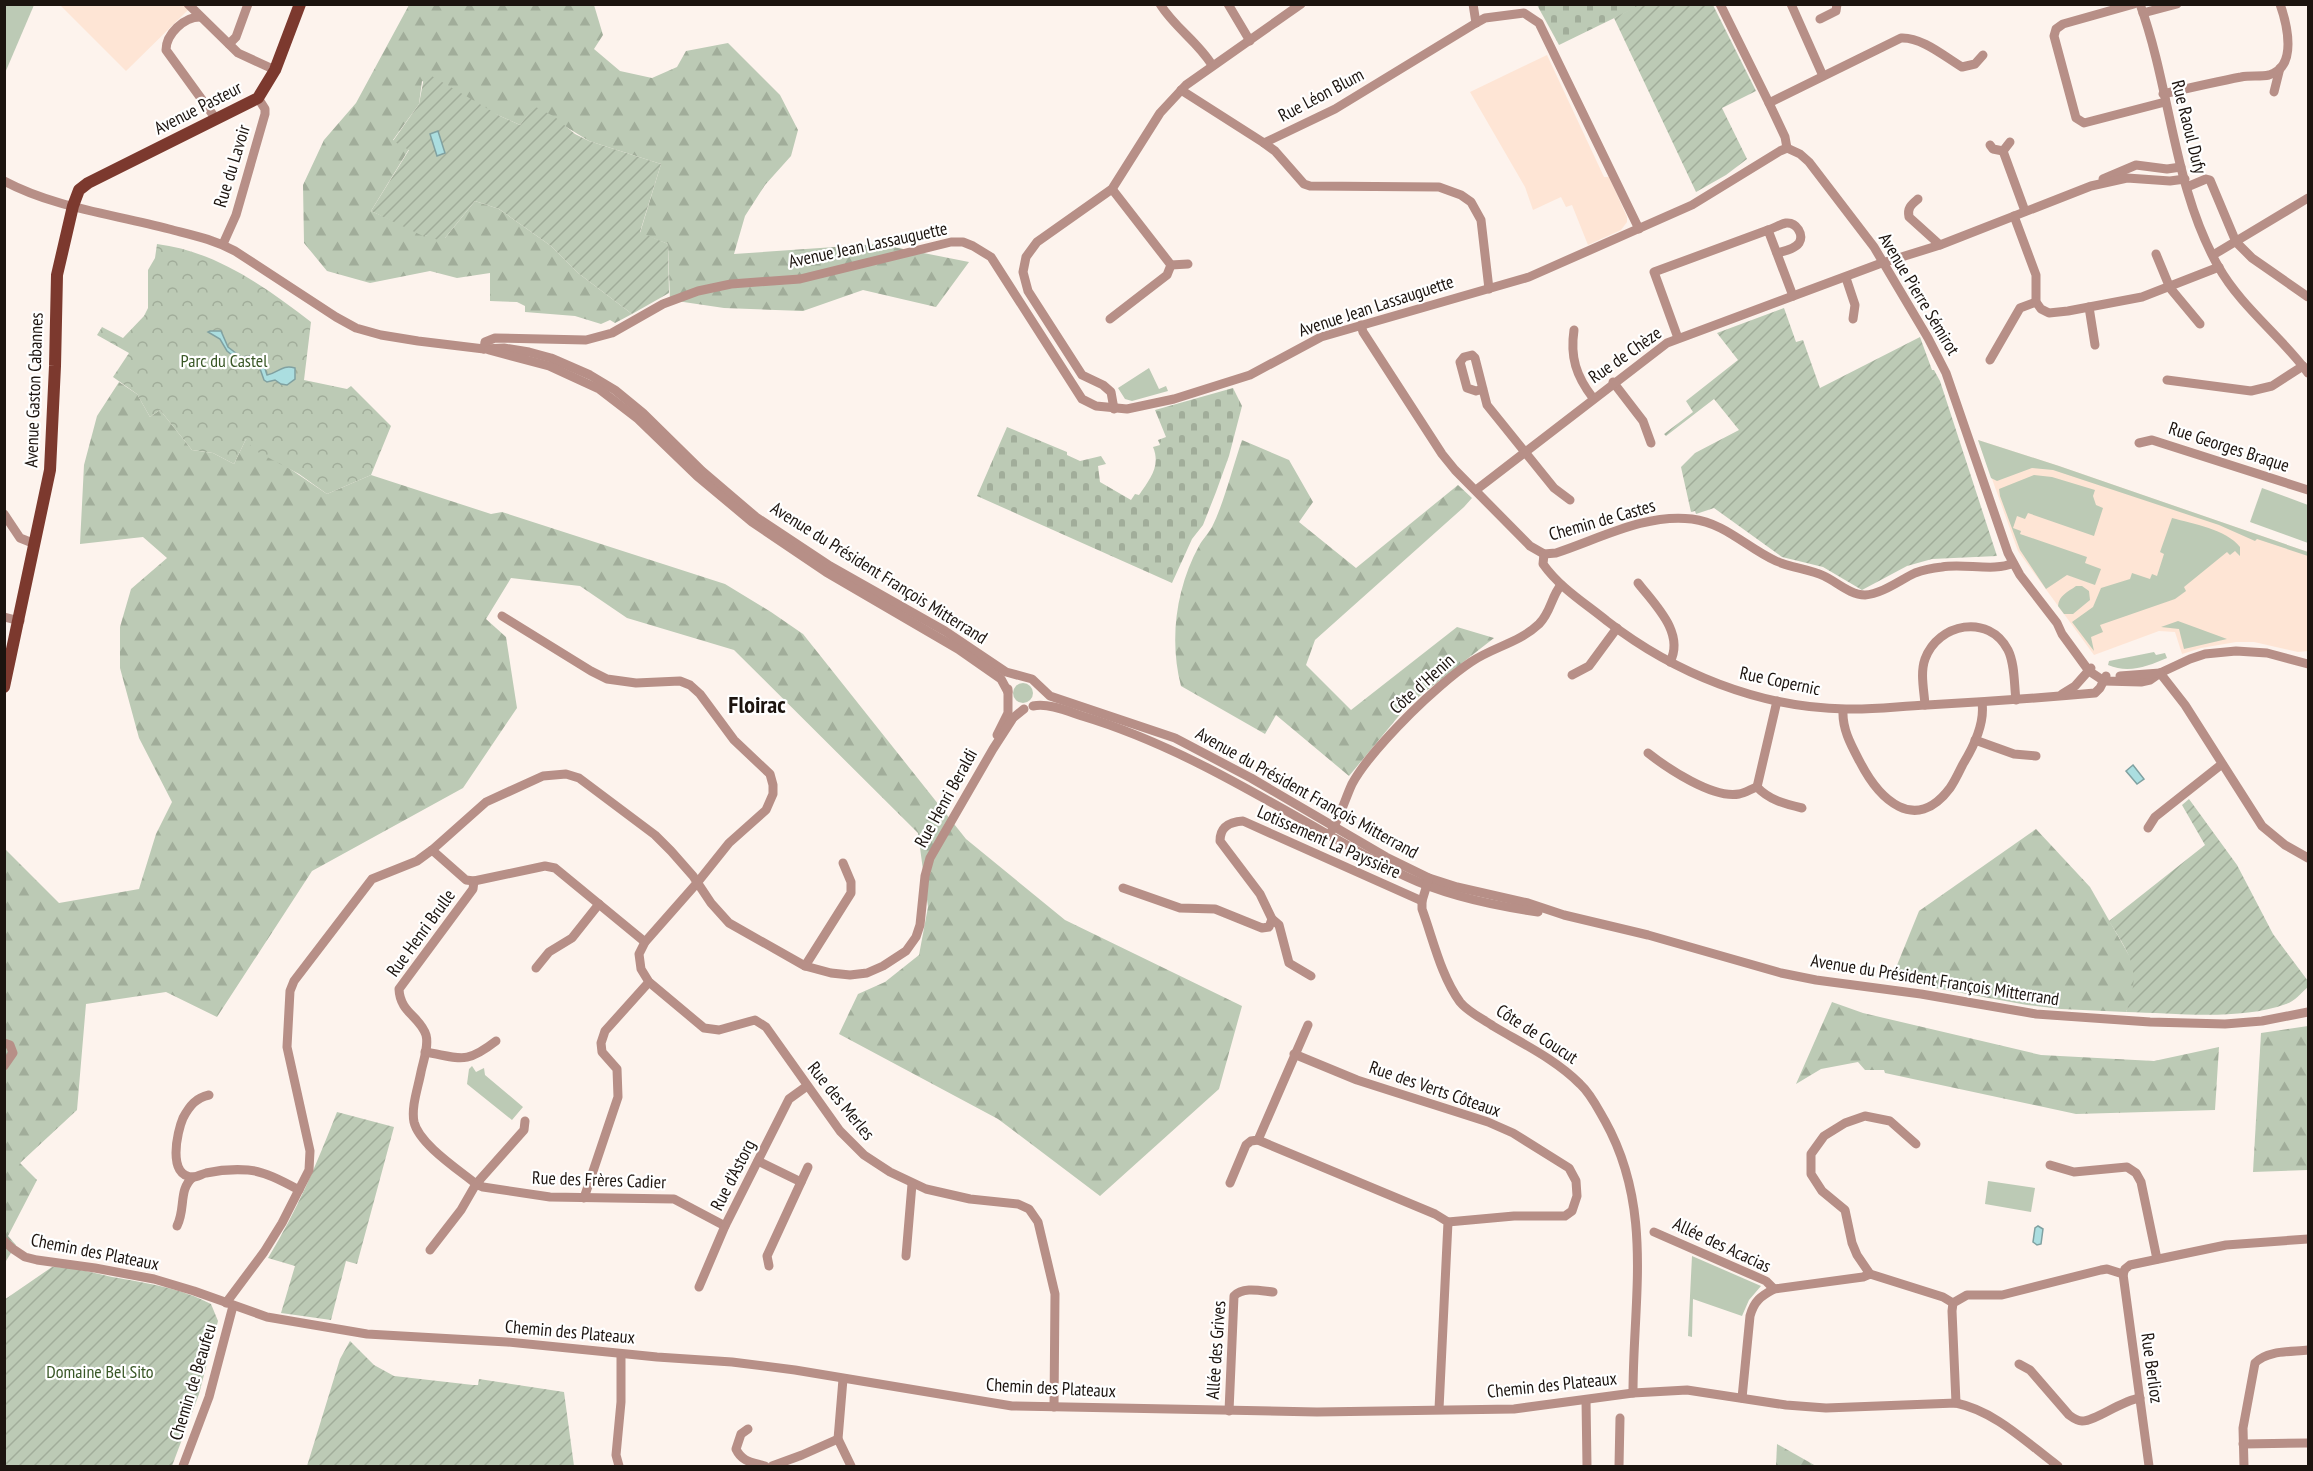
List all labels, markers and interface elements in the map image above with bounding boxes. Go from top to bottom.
street label: Rue Léon Blum [1274,62,1367,127]
street label: Avenue Pasteur [150,76,245,139]
street label: Rue Raoul Dufy [2167,78,2212,176]
street label: Rue du Lavoir [208,122,255,210]
street label: Avenue Jean Lassauguette [786,216,949,273]
street label: Avenue Pierre Sémirot [1874,229,1965,359]
street label: Avenue Jean Lassauguette [1295,270,1456,341]
street label: Avenue Gaston Cabannes [19,312,48,468]
street label: Rue de Chèze [1584,321,1666,388]
park label: Parc du Castel [181,349,268,372]
street label: Rue Georges Braque [2166,416,2292,477]
street label: Chemin de Castes [1546,493,1658,546]
street label: Avenue du Président François Mitterrand [767,496,992,649]
street label: Côte d'Henin [1384,649,1459,719]
street label: Rue Copernic [1738,661,1823,700]
district label: Floirac [728,689,786,720]
street label: Avenue du Président François Mitterrand [1192,722,1423,863]
street label: Rue Henri Beraldi [909,744,982,851]
street label: Lotissement La Payssière [1254,800,1404,883]
street label: Rue Henri Brulle [381,885,460,981]
street label: Avenue du Président François Mitterrand [1809,949,2061,1011]
street label: Côte de Coucut [1492,999,1583,1069]
street label: Rue des Verts Côteaux [1366,1055,1505,1122]
street label: Rue des Merles [803,1057,880,1145]
street label: Rue d'Astorg [705,1135,760,1214]
street label: Rue des Frères Cadier [532,1166,667,1193]
street label: Allée des Acacias [1669,1212,1775,1277]
street label: Chemin des Plateaux [29,1228,162,1275]
street label: Allée des Grives [1201,1300,1230,1400]
street label: Chemin des Plateaux [504,1314,637,1349]
street label: Chemin de Beaufeu [164,1321,221,1443]
street label: Rue Berlioz [2136,1331,2169,1405]
park label: Domaine Bel Sito [46,1360,154,1383]
street label: Chemin des Plateaux [1486,1366,1618,1403]
street label: Chemin des Plateaux [985,1373,1117,1402]

